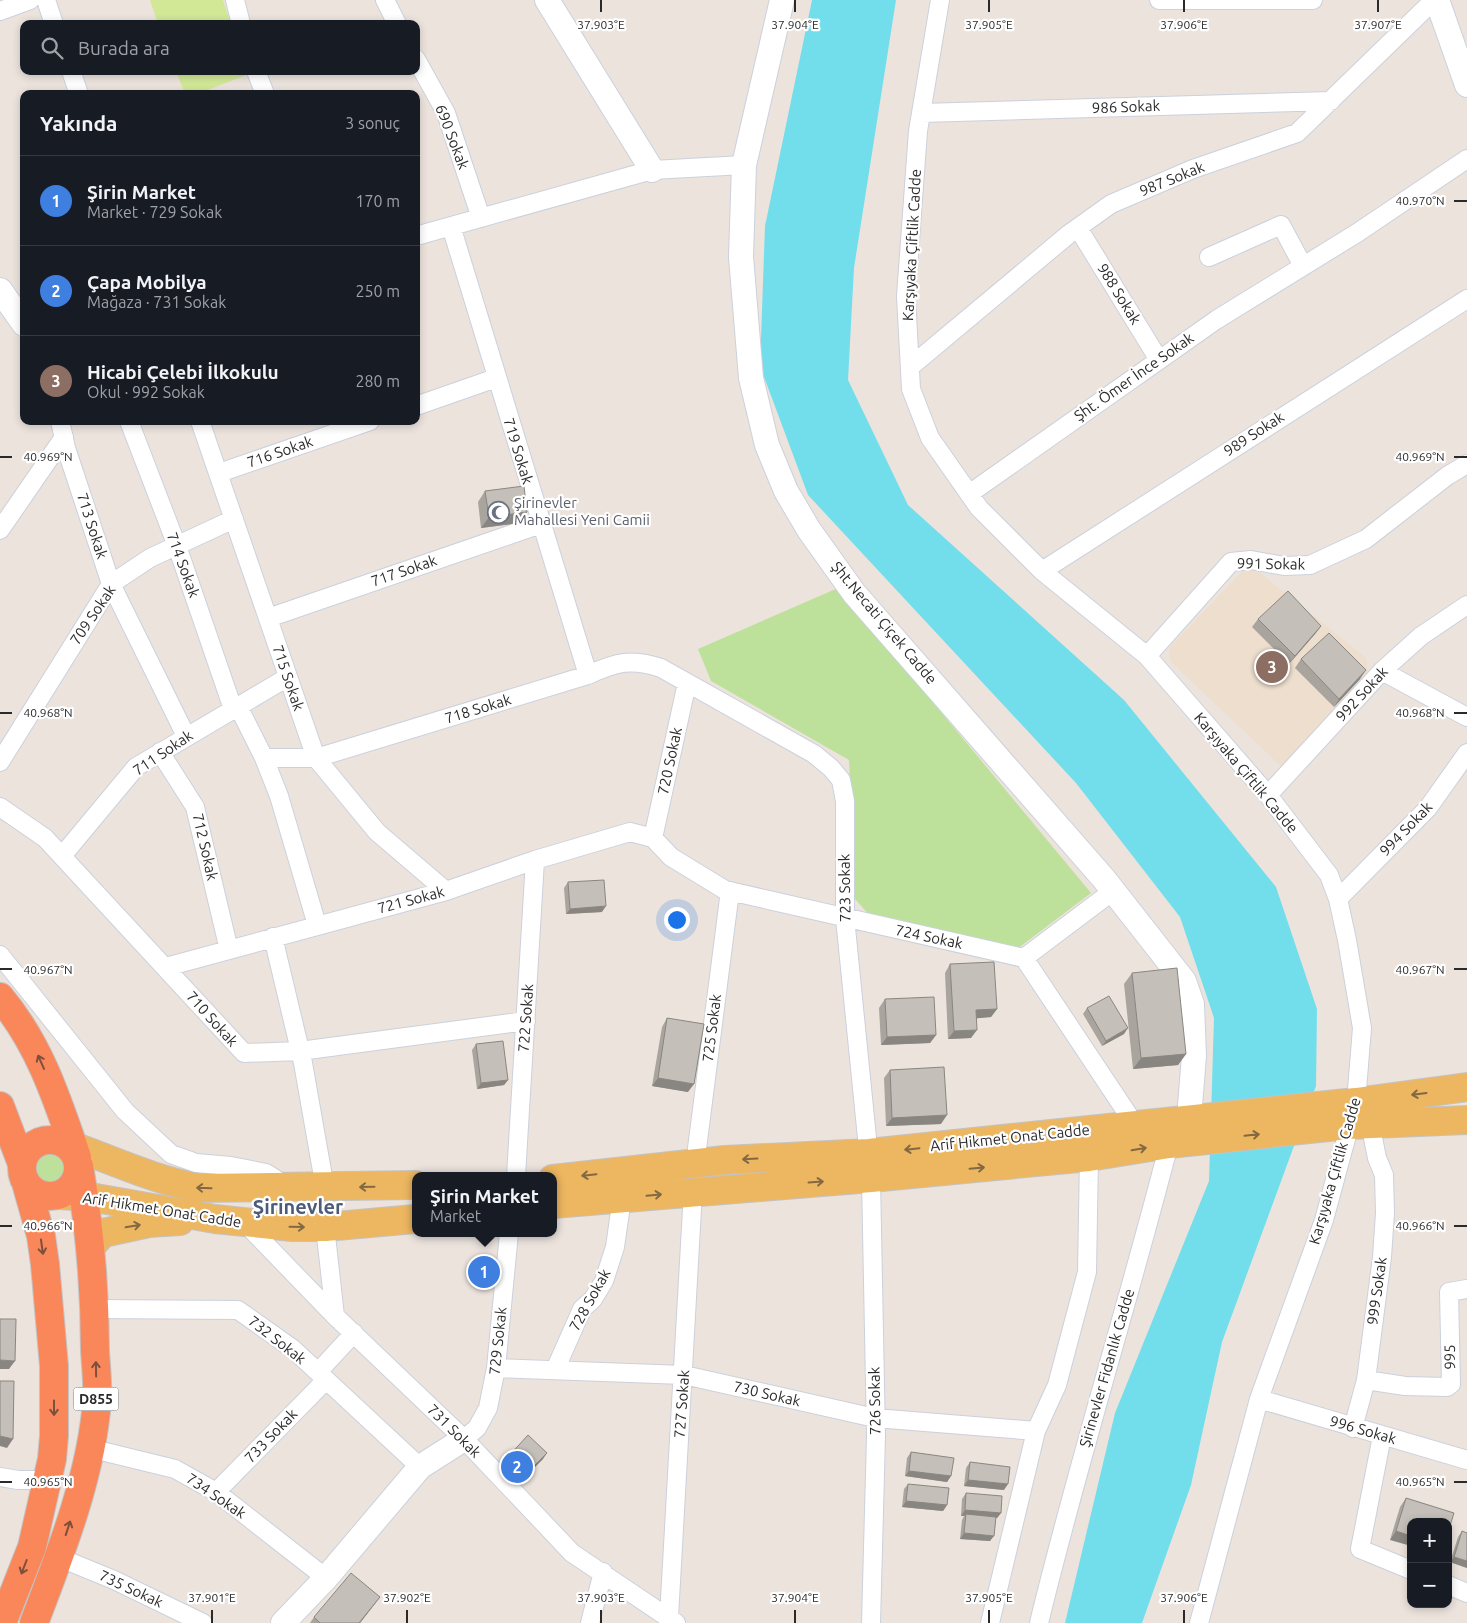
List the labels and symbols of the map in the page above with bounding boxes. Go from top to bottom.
text: 37.903°E [577,18,625,31]
text: 37.904°E [771,18,819,31]
text: 37.905°E [965,18,1013,31]
text: 37.906°E [1160,18,1208,31]
text: 37.907°E [1354,18,1402,31]
street label: 986 Sokak [1092,97,1161,116]
street label: 690 Sokak [432,102,473,172]
street label: 987 Sokak [1137,158,1207,199]
street label: Karşıyaka Çiftlik Cadde [899,169,924,321]
text: 40.970°N [1395,194,1445,207]
street label: 988 Sokak [1094,260,1145,328]
street label: Şht. Ömer İnce Sokak [1071,329,1197,424]
street label: 989 Sokak [1220,408,1287,459]
street label: 719 Sokak [500,416,537,486]
street label: 716 Sokak [245,432,315,471]
text: 40.969°N [23,450,73,463]
text: 40.969°N [1395,450,1445,463]
street label: 713 Sokak [74,491,111,561]
place label: Şirinevler Mahallesi Yeni Camii [514,494,650,528]
mosque icon: Şirinevler Mahallesi Yeni Camii [486,500,510,524]
street label: 714 Sokak [164,530,203,600]
street label: 717 Sokak [369,551,439,590]
street label: 991 Sokak [1237,554,1306,573]
street label: Şht.Necati Çiçek Cadde [828,558,941,687]
street label: 709 Sokak [66,581,119,648]
street label: 715 Sokak [269,643,308,713]
pin: 3 [1256,648,1288,686]
street label: 992 Sokak [1332,663,1391,724]
street label: 718 Sokak [443,690,513,727]
text: 40.968°N [23,706,73,719]
text: 40.968°N [1395,706,1445,719]
street label: Karşıyaka Çiftlik Cadde [1191,709,1302,836]
street label: 720 Sokak [654,725,685,796]
street label: 711 Sokak [130,726,196,779]
street label: 994 Sokak [1376,798,1436,859]
street label: 712 Sokak [190,812,222,882]
street label: 723 Sokak [835,853,854,922]
street label: 721 Sokak [376,882,446,917]
your location [664,907,690,933]
street label: 724 Sokak [894,921,965,952]
text: 40.967°N [23,963,73,976]
text: 40.967°N [1395,963,1445,976]
street label: 722 Sokak [515,983,536,1053]
street label: 710 Sokak [183,988,242,1050]
street label: 725 Sokak [699,993,724,1063]
one-way arrow [36,1055,46,1070]
one-way arrow [1411,1089,1427,1099]
street label: Karşıyaka Çiftlik Cadde [1305,1095,1364,1246]
street label: Arif Hikmet Onat Cadde [929,1121,1091,1154]
one-way arrow [1243,1130,1259,1140]
one-way arrow [905,1144,921,1154]
one-way arrow [1130,1144,1146,1154]
one-way arrow [742,1154,758,1164]
one-way arrow [969,1163,985,1173]
one-way arrow [581,1170,597,1180]
one-way arrow [807,1178,823,1187]
one-way arrow [359,1182,375,1191]
one-way arrow [196,1183,212,1193]
street label: Arif Hikmet Onat Cadde [82,1189,243,1230]
one-way arrow [645,1190,661,1200]
district label: Şirinevler [253,1195,344,1218]
text: 40.966°N [23,1219,73,1232]
text: 40.966°N [1395,1219,1445,1232]
one-way arrow [125,1220,141,1230]
one-way arrow [289,1222,305,1232]
one-way arrow [38,1238,48,1254]
pin: 1 [468,1253,500,1291]
street label: 999 Sokak [1363,1256,1390,1326]
street label: 728 Sokak [566,1265,614,1334]
street label: Şirinevler Fidanlık Cadde [1076,1287,1137,1449]
street label: 729 Sokak [485,1306,510,1376]
street label: 732 Sokak [245,1312,310,1368]
street label: 995 [1441,1344,1458,1370]
one-way arrow [91,1361,101,1377]
street label: 726 Sokak [865,1366,884,1435]
street label: 727 Sokak [671,1369,692,1439]
street label: 730 Sokak [732,1378,803,1410]
road number: D855 [74,1388,118,1410]
one-way arrow [49,1400,59,1416]
street label: 731 Sokak [424,1400,485,1461]
street label: 733 Sokak [241,1405,301,1466]
street label: 996 Sokak [1328,1412,1399,1447]
pin: 2 [501,1448,533,1486]
street label: 734 Sokak [183,1469,250,1522]
text: 40.965°N [23,1475,73,1488]
text: 40.965°N [1395,1475,1445,1488]
one-way arrow [64,1520,73,1536]
one-way arrow [19,1559,28,1574]
street label: 735 Sokak [97,1566,166,1611]
text: 37.901°E [188,1591,236,1604]
text: 37.902°E [383,1591,431,1604]
text: 37.903°E [577,1591,625,1604]
text: 37.904°E [771,1591,819,1604]
text: 37.905°E [965,1591,1013,1604]
text: 37.906°E [1160,1591,1208,1604]

